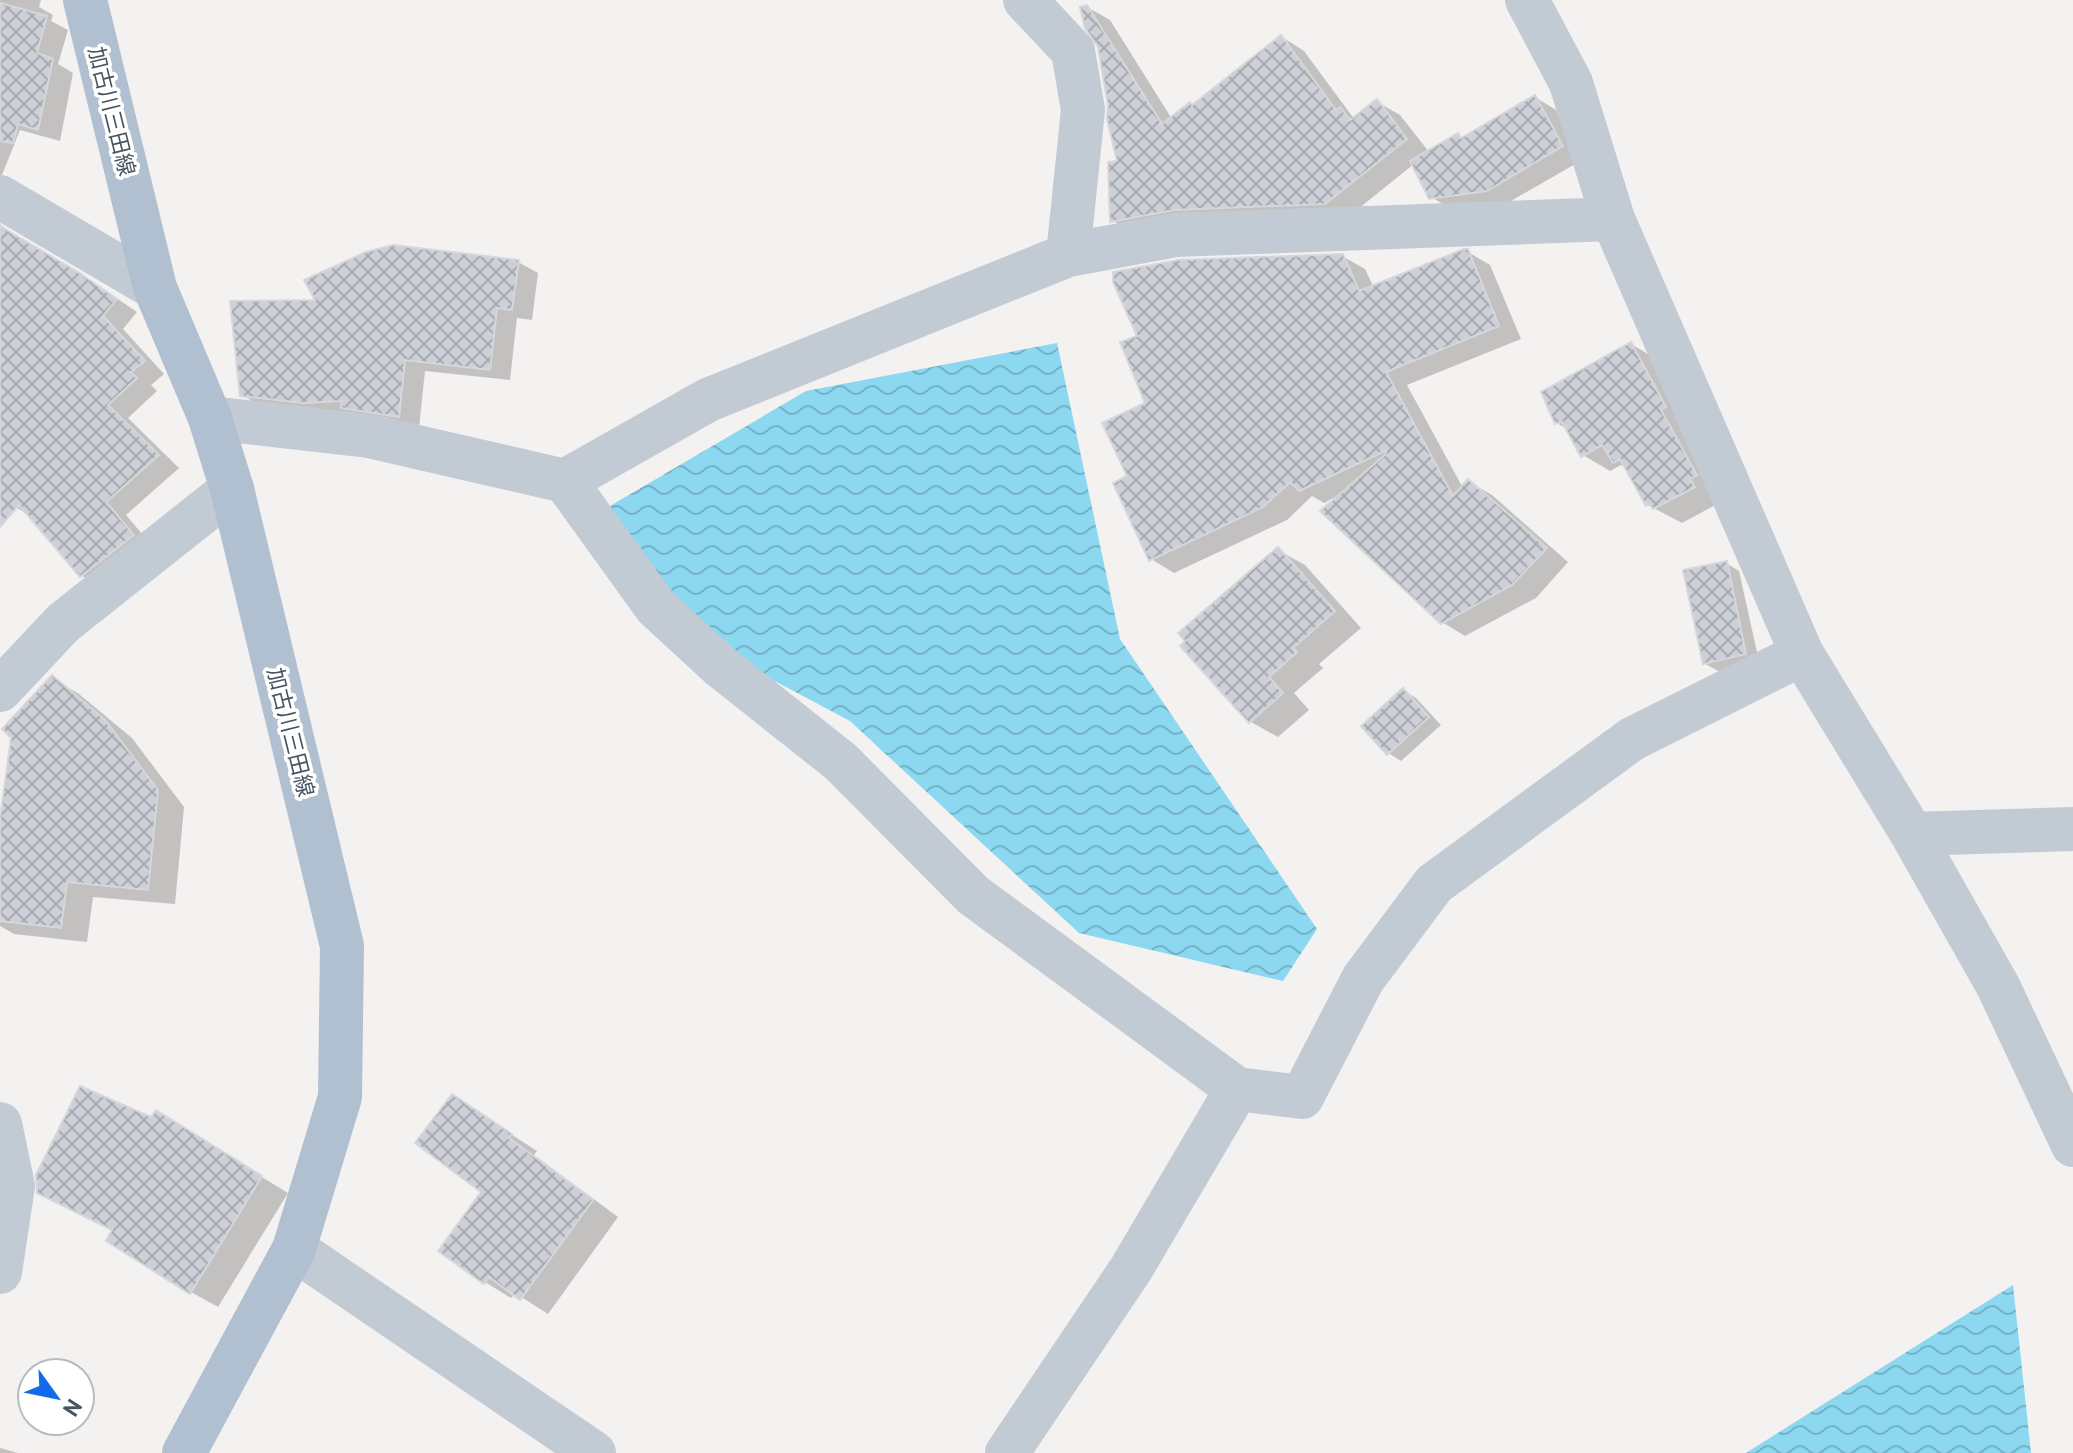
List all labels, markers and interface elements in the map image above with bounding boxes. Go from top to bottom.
street label: 加古川三田線 [82,44,142,178]
street label: 加古川三田線 [261,665,321,799]
north arrow [16,1357,96,1437]
text: N [57,1394,88,1422]

